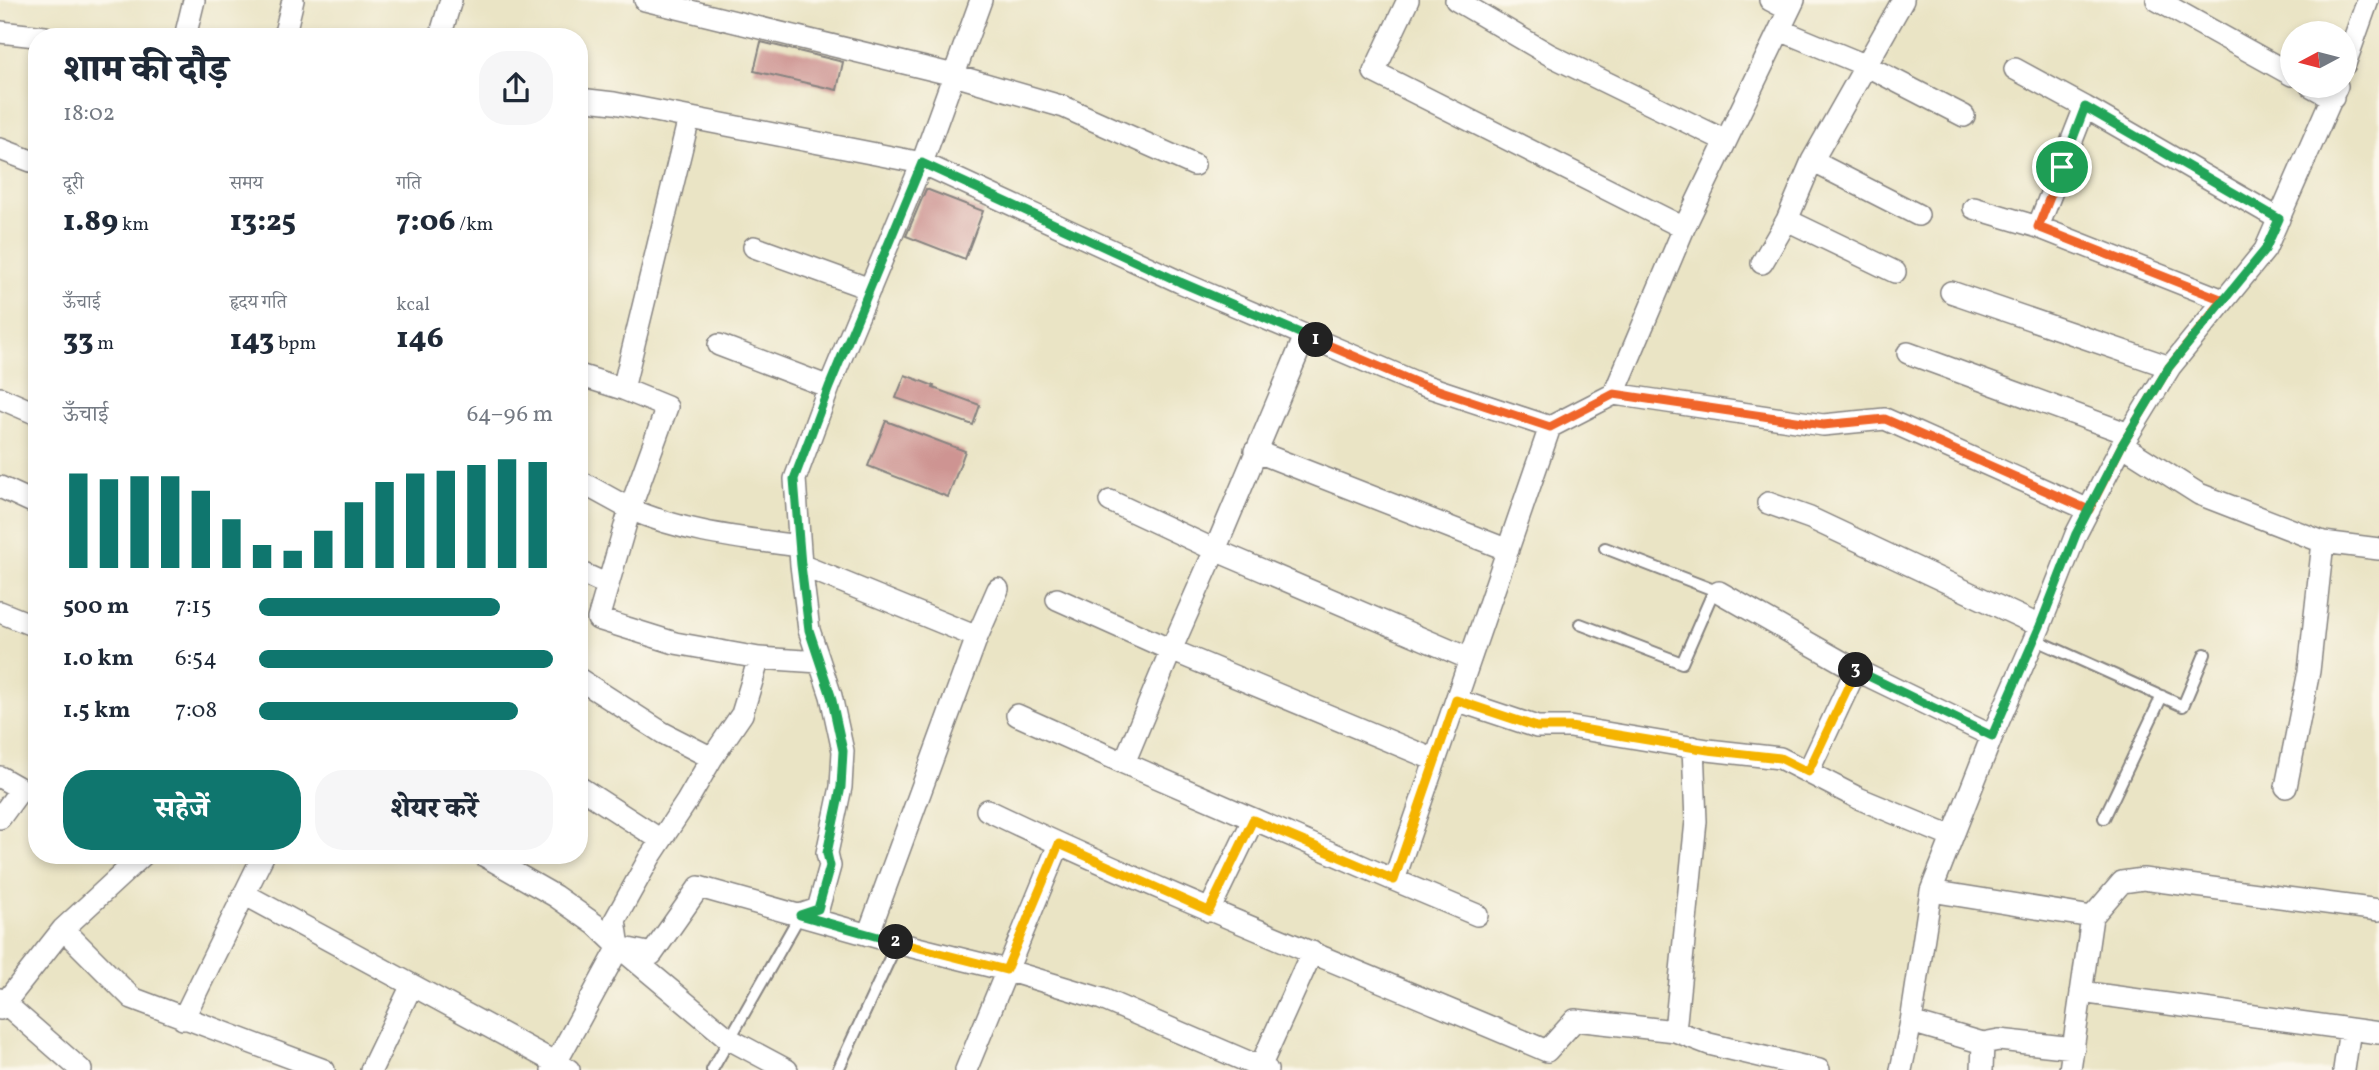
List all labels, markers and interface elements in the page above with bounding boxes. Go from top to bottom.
north arrow [2280,21,2357,98]
map controls [2280,21,2357,98]
text: शाम की दौड़ [63,45,228,98]
button: share [479,51,553,125]
text: 18:02 [63,98,115,130]
pin [2032,137,2092,197]
icon: arrive [2043,148,2081,186]
text: दूरी [63,171,84,197]
text: समय [230,171,263,197]
text: गति [396,171,421,197]
text: 1.89 [63,201,118,243]
text: 13:25 [230,201,296,243]
text: 7:06 [396,201,455,243]
text: km [118,212,149,238]
text: /km [455,212,493,238]
text: ऊँचाई [63,290,100,316]
text: हृदय गति [230,290,287,316]
text: kcal [396,292,430,318]
text: 146 [396,318,444,360]
text: 33 [63,320,94,362]
text: 143 [230,320,274,362]
pin: 1 [1298,322,1334,358]
text: 1 [1312,326,1319,352]
text: m [94,331,114,357]
text: bpm [274,331,316,357]
text: ऊँचाई [63,399,108,431]
text: 64–96 m [467,399,553,431]
text: 500 m [63,591,129,623]
text: 7:15 [175,591,212,623]
text: 1.0 km [63,643,134,675]
text: 6:54 [175,643,217,675]
pin: 3 [1839,652,1874,688]
text: 3 [1851,656,1860,682]
text: 1.5 km [63,695,130,727]
text: 7:08 [175,695,217,727]
button: सहेजें [63,770,301,850]
button: शेयर करें [315,770,553,850]
pin: 2 [878,925,914,960]
text: 2 [891,928,900,954]

